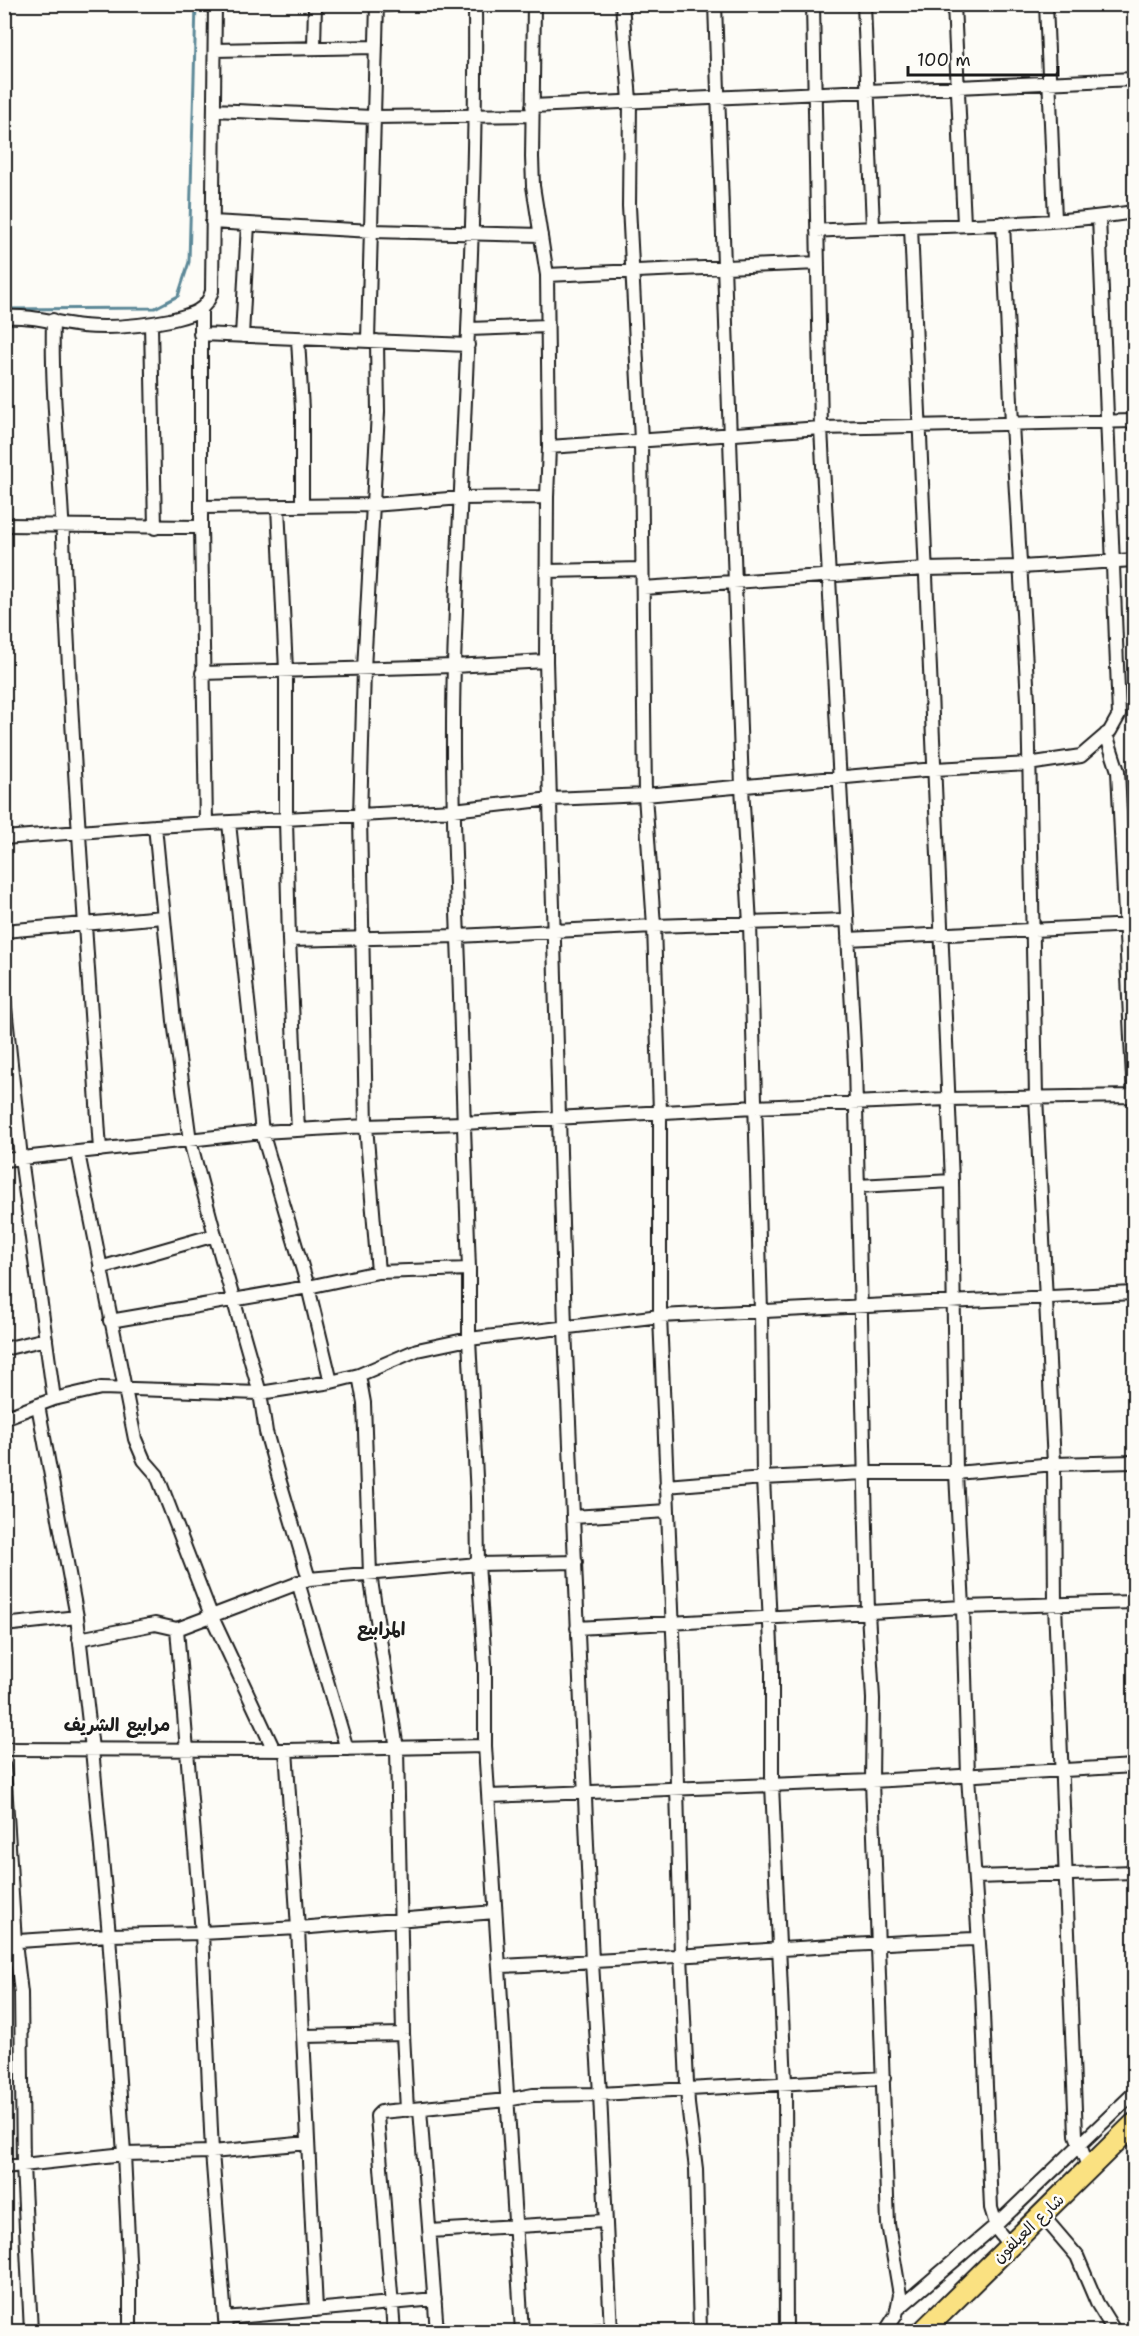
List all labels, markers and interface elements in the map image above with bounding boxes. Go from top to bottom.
scale bar [908,39,1058,77]
text: 100 m [917,48,971,72]
district label: المرابيع [357,1617,405,1642]
district label: مرابيع الشريف [64,1713,170,1738]
street label: شارع العيلفون [988,2189,1069,2268]

